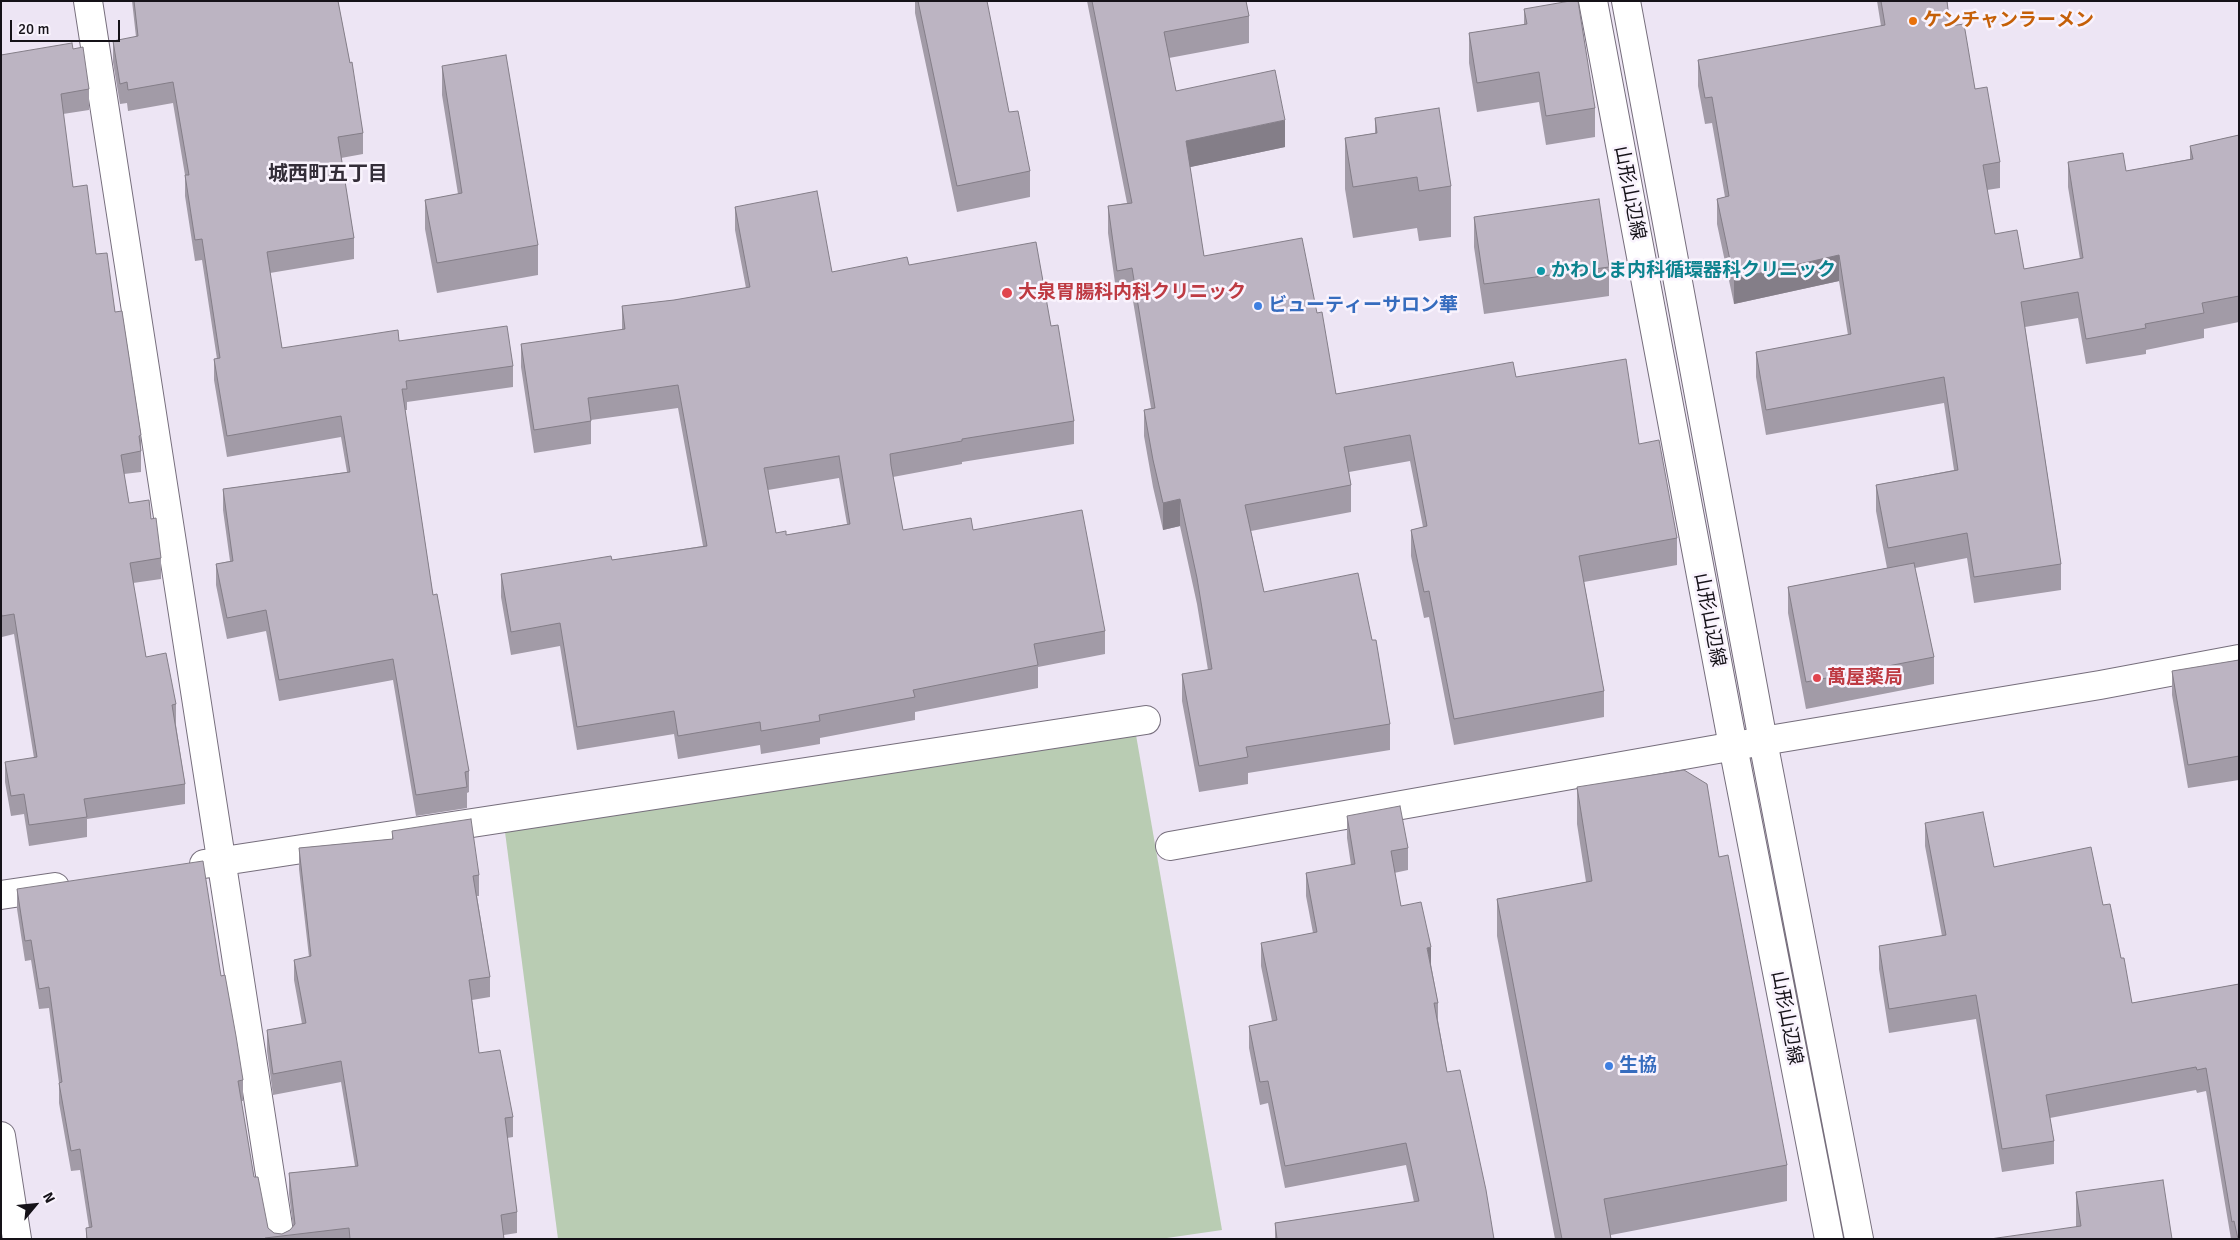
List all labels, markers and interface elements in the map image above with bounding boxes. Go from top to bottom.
scale bar [12,10,122,42]
place label: ケンチャンラーメン [1923,10,2094,32]
marker: ケンチャンラーメン [1907,15,1919,27]
text: 20 m [18,20,49,38]
street label: 山形山辺線 [1609,144,1649,242]
district label: 城西町五丁目 [268,163,388,187]
place label: かわしま内科循環器科クリニック [1551,260,1836,282]
marker: かわしま内科循環器科クリニック [1535,265,1547,277]
place label: 大泉胃腸科内科クリニック [1018,282,1246,304]
marker: 大泉胃腸科内科クリニック [1000,286,1014,300]
place label: ビューティーサロン華 [1268,295,1458,317]
marker: ビューティーサロン華 [1252,300,1264,312]
street label: 山形山辺線 [1689,571,1729,669]
place label: 萬屋薬局 [1827,667,1903,689]
marker: 萬屋薬局 [1811,672,1823,684]
street label: 山形山辺線 [1766,969,1806,1067]
place label: 生協 [1619,1055,1657,1077]
marker: 生協 [1603,1060,1615,1072]
north arrow [10,1180,60,1230]
text: N [39,1189,58,1206]

